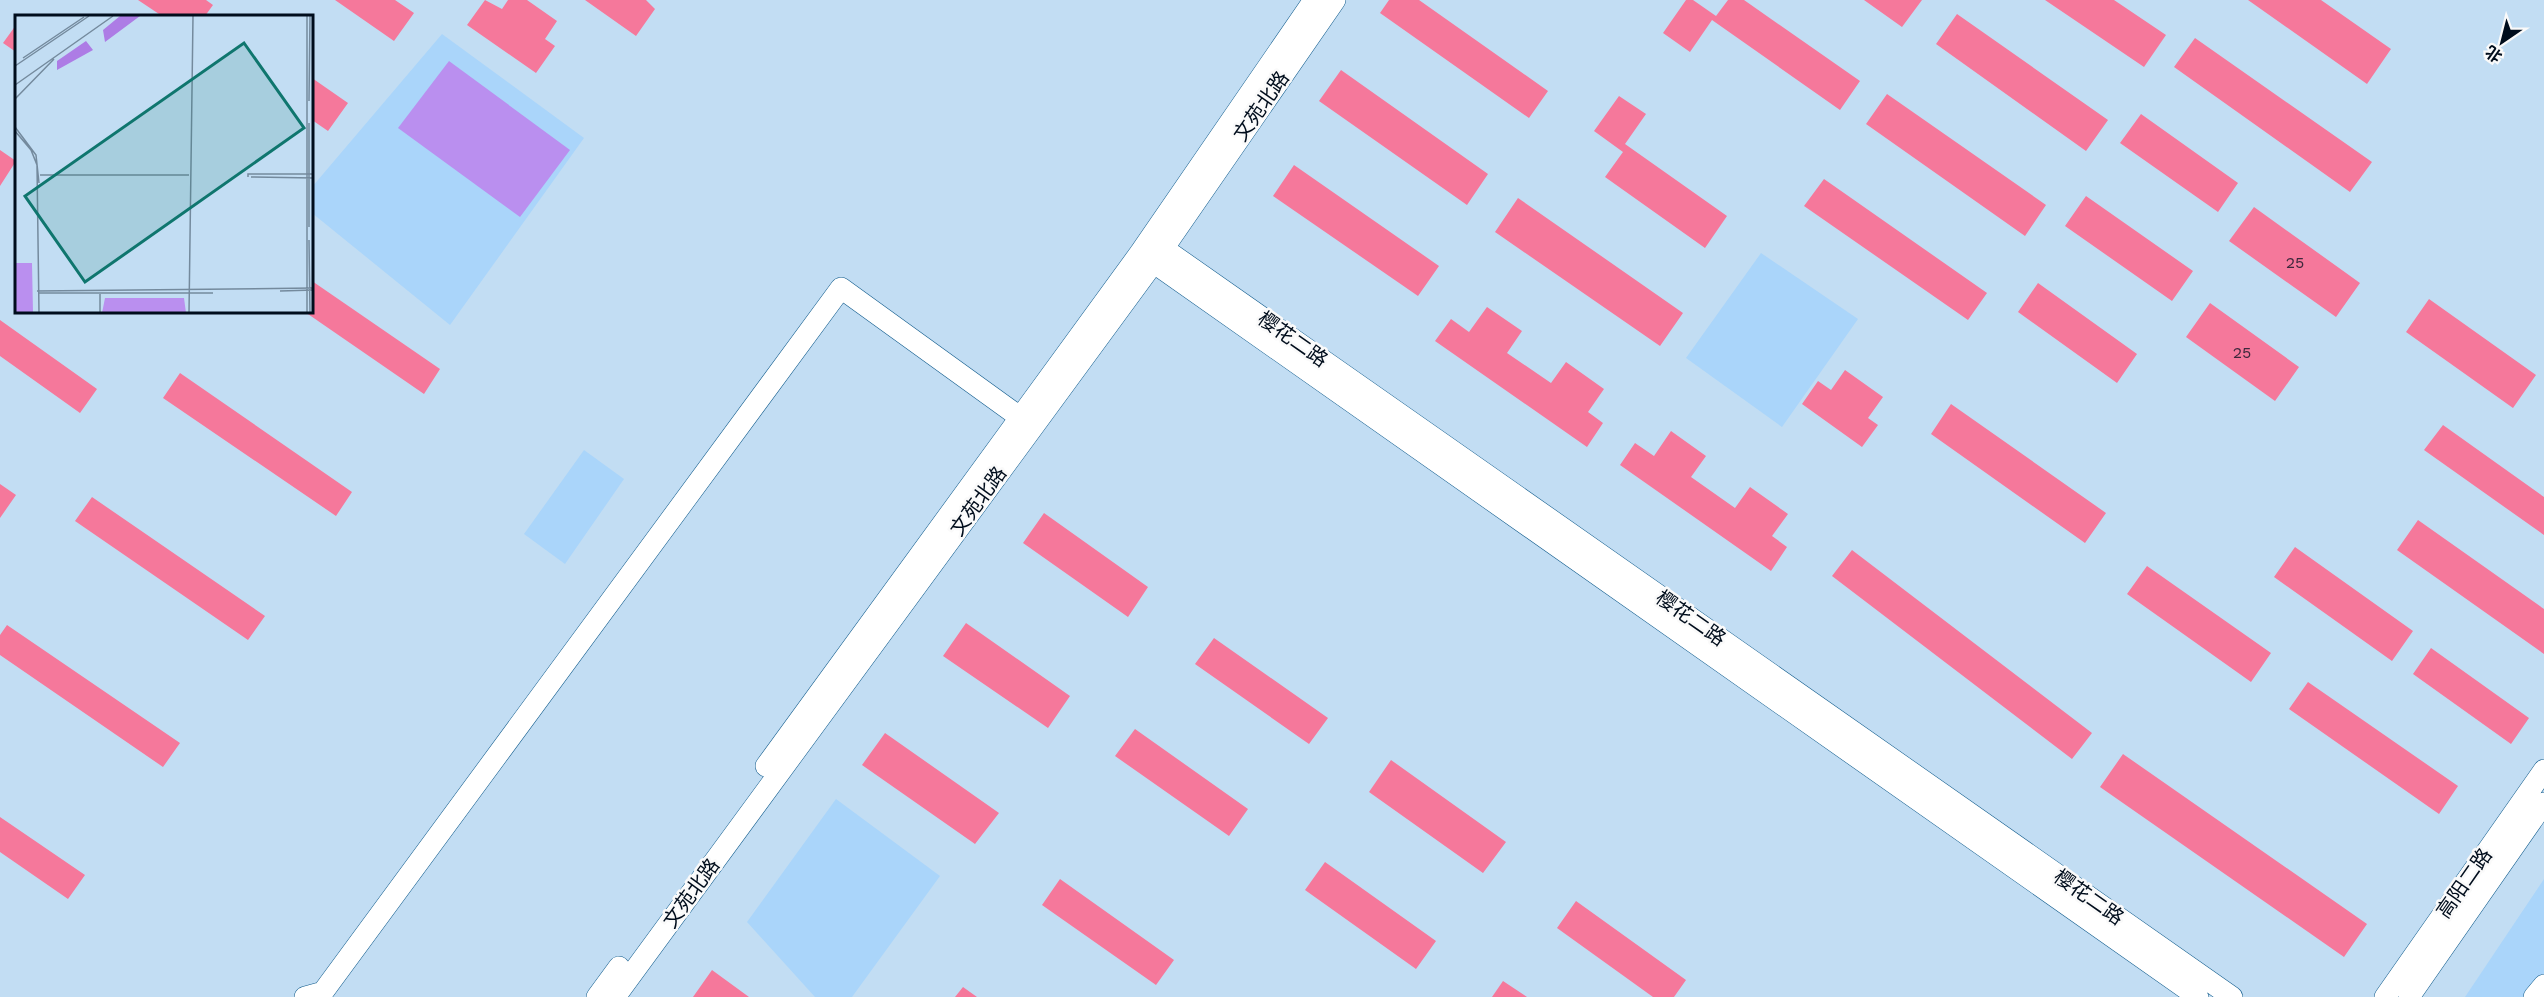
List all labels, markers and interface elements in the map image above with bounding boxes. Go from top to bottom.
north arrow [2472,12,2532,72]
inset map [15,15,314,314]
text: 北 [2482,42,2506,66]
street label: 文苑北路 [1228,66,1294,146]
house number: 25 [2286,253,2304,272]
street label: 樱花二路 [1253,306,1333,372]
house number: 25 [2233,343,2251,362]
street label: 文苑北路 [945,462,1011,540]
street label: 樱花二路 [1651,585,1731,651]
street label: 高阳二路 [2431,843,2497,923]
street label: 文苑北路 [658,854,724,932]
street label: 樱花二路 [2049,864,2129,930]

